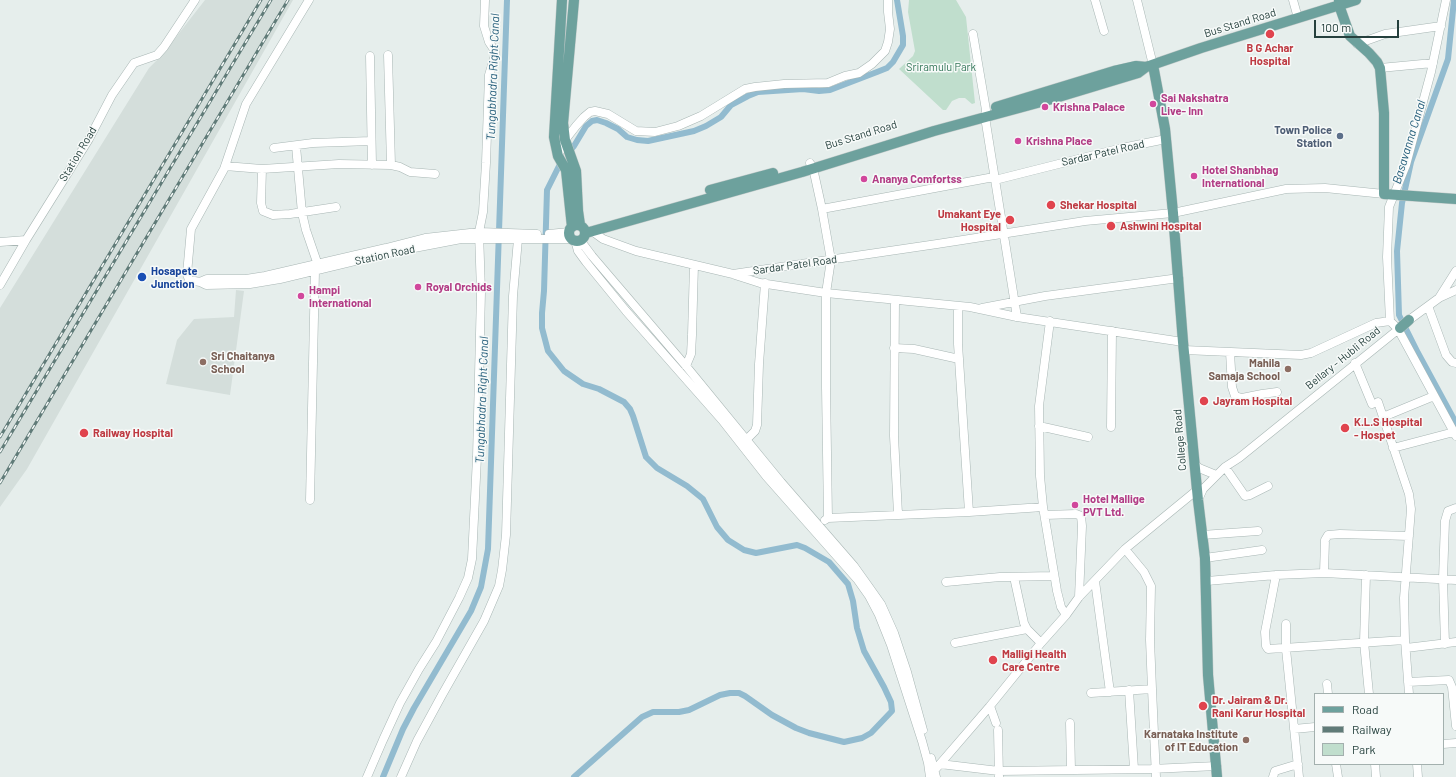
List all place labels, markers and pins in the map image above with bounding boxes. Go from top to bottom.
marker: B G Achar Hospital [1264,28,1276,40]
place label: B G Achar Hospital [1246,41,1294,67]
place label: Sai Nakshatra Live- Inn [1161,91,1229,117]
marker: Sai Nakshatra Live- Inn [1148,99,1158,109]
place label: Krishna Palace [1053,100,1125,114]
marker: Krishna Palace [1040,102,1050,112]
place label: Town Police Station [1274,123,1332,149]
marker: Town Police Station [1335,131,1345,141]
place label: Krishna Place [1026,134,1092,148]
marker: Krishna Place [1013,136,1023,146]
place label: Hotel Shanbhag International [1202,163,1278,189]
marker: Hotel Shanbhag International [1189,171,1199,181]
place label: Ananya Comfortss [872,172,962,186]
marker: Ananya Comfortss [859,174,869,184]
place label: Shekar Hospital [1060,198,1137,212]
marker: Shekar Hospital [1045,199,1057,211]
place label: Umakant Eye Hospital [938,207,1001,233]
marker: Umakant Eye Hospital [1004,214,1016,226]
place label: Ashwini Hospital [1120,219,1201,233]
marker: Ashwini Hospital [1105,220,1117,232]
place label: Hosapete Junction [151,264,198,290]
marker: Hosapete Junction [136,271,148,283]
place label: Royal Orchids [426,280,492,294]
marker: Royal Orchids [413,282,423,292]
place label: Hampi International [309,283,372,309]
marker: Hampi International [296,291,306,301]
place label: Sri Chaitanya School [211,349,275,375]
place label: Mahila Samaja School [1209,356,1280,382]
marker: Sri Chaitanya School [198,357,208,367]
marker: Mahila Samaja School [1283,364,1293,374]
place label: Jayram Hospital [1213,394,1292,408]
marker: Jayram Hospital [1198,395,1210,407]
place label: K.L.S Hospital - Hospet [1354,415,1422,441]
marker: K.L.S Hospital - Hospet [1339,422,1351,434]
place label: Railway Hospital [93,426,173,440]
marker: Railway Hospital [78,427,90,439]
place label: Hotel Mallige PVT Ltd. [1083,492,1145,518]
marker: Hotel Mallige PVT Ltd. [1070,500,1080,510]
place label: Malligi Health Care Centre [1002,647,1067,673]
marker: Malligi Health Care Centre [987,654,999,666]
place label: Dr. Jairam & Dr. Rani Karur Hospital [1212,693,1305,719]
marker: Dr. Jairam & Dr. Rani Karur Hospital [1197,700,1209,712]
place label: Karnataka Institute of IT Education [1144,727,1238,753]
marker: Karnataka Institute of IT Education [1241,735,1251,745]

